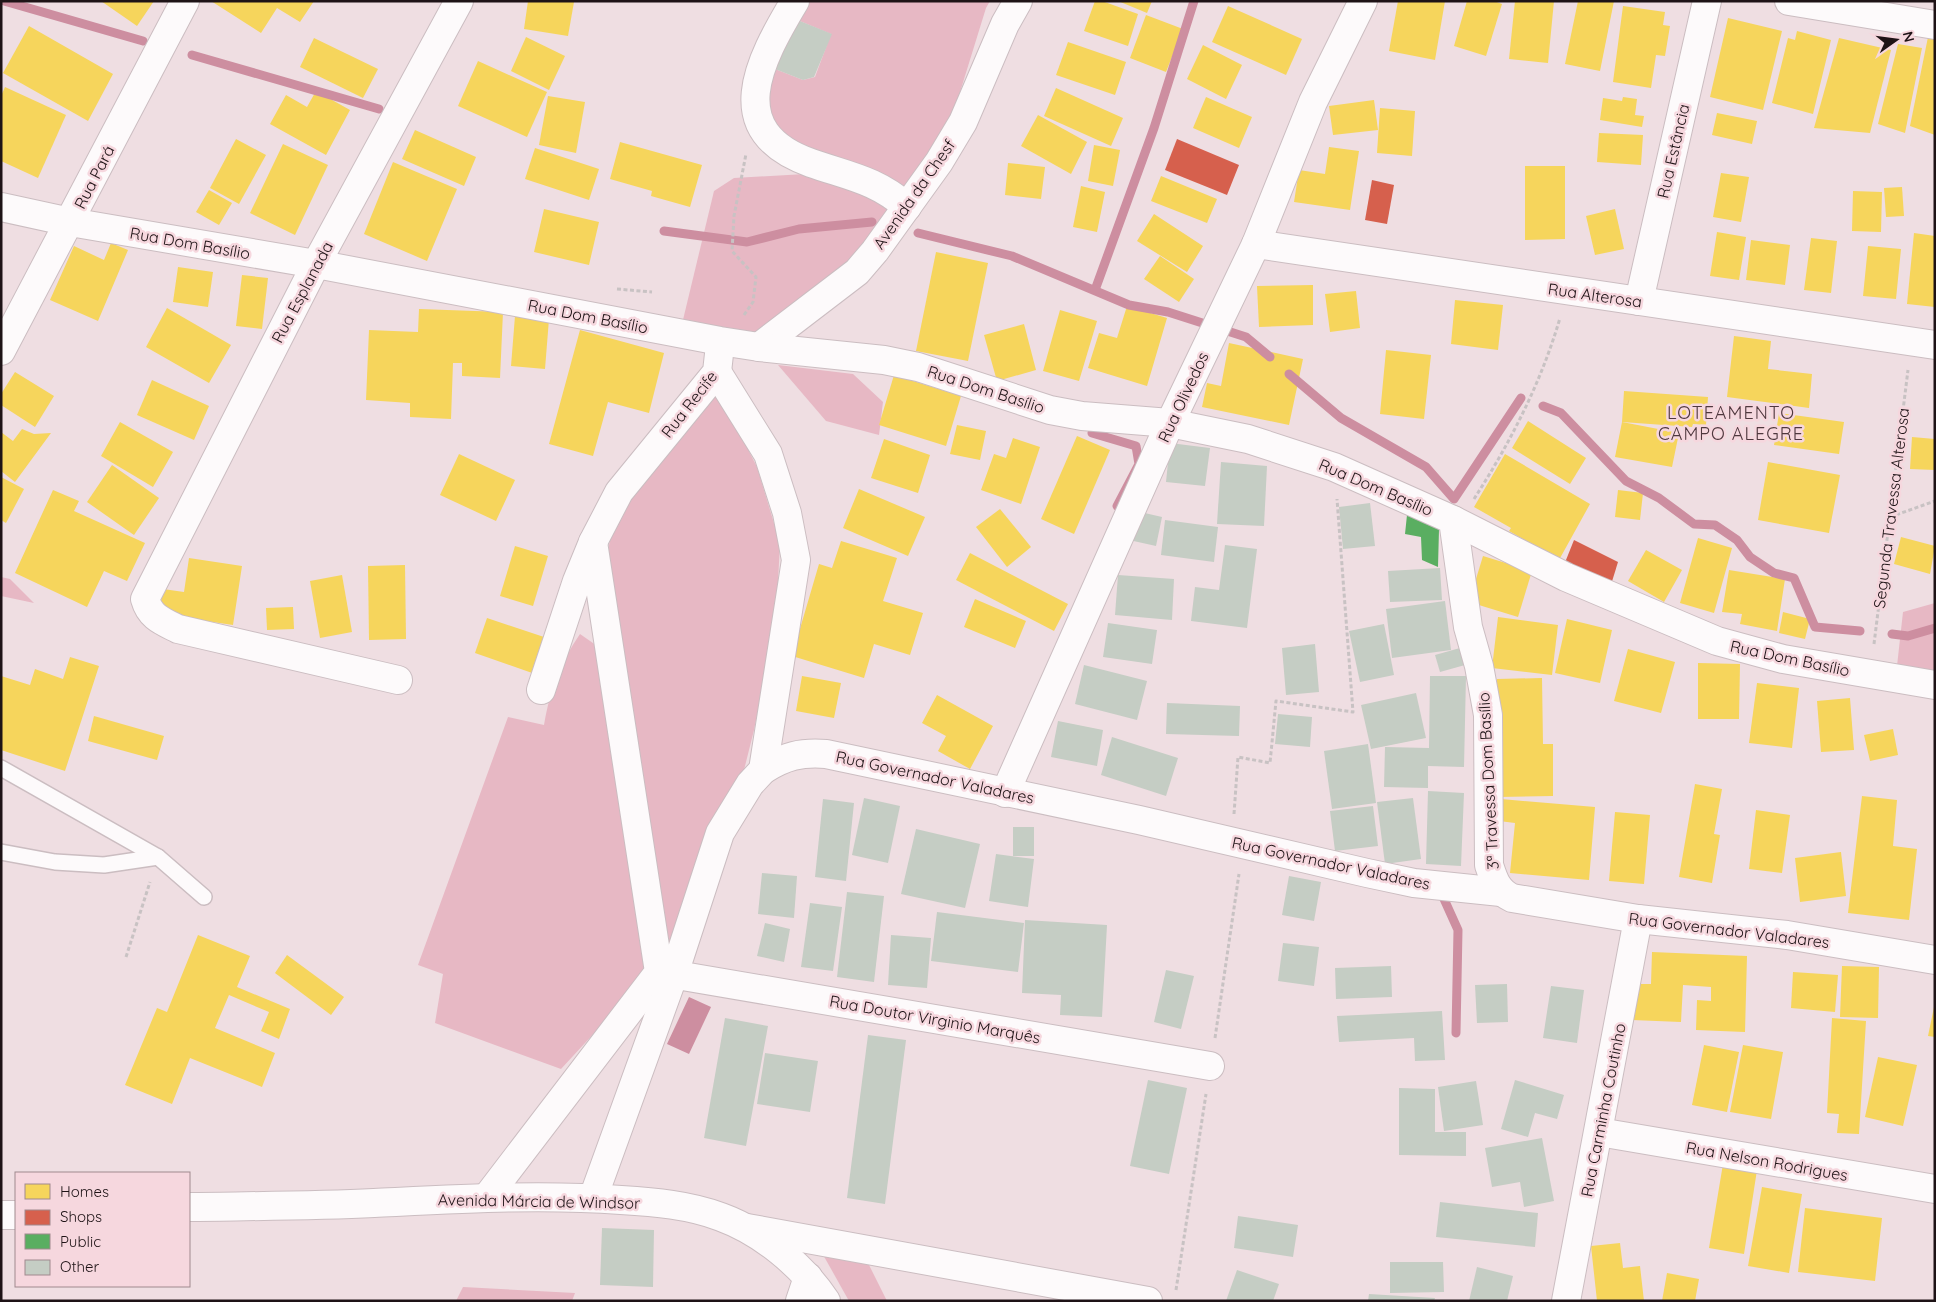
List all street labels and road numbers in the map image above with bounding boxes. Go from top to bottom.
street label: Rua Estância [1652,102,1694,200]
street label: Avenida da Chesf [869,135,959,253]
street label: Rua Pará [70,142,118,212]
street label: Rua Dom Basílio [128,223,252,263]
street label: Rua Esplanada [267,238,337,346]
street label: Rua Alterosa [1547,278,1643,312]
street label: Rua Dom Basílio [526,295,650,337]
street label: Rua Olivedos [1153,349,1213,445]
street label: Rua Dom Basílio [925,361,1047,417]
street label: Rua Recife [657,367,721,441]
street label: Segunda Travessa Alterosa [1869,407,1913,609]
street label: Rua Dom Basílio [1316,454,1436,520]
street label: Rua Dom Basílio [1728,636,1852,680]
street label: 3ª Travessa Dom Basílio [1473,692,1503,870]
street label: Rua Governador Valadares [834,746,1036,808]
street label: Rua Governador Valadares [1230,832,1432,894]
street label: Rua Governador Valadares [1627,908,1831,952]
street label: Rua Doutor Virginio Marquês [828,991,1042,1047]
street label: Rua Carminha Coutinho [1576,1021,1630,1199]
street label: Rua Nelson Rodrigues [1685,1137,1849,1185]
street label: Avenida Márcia de Windsor [438,1189,640,1213]

